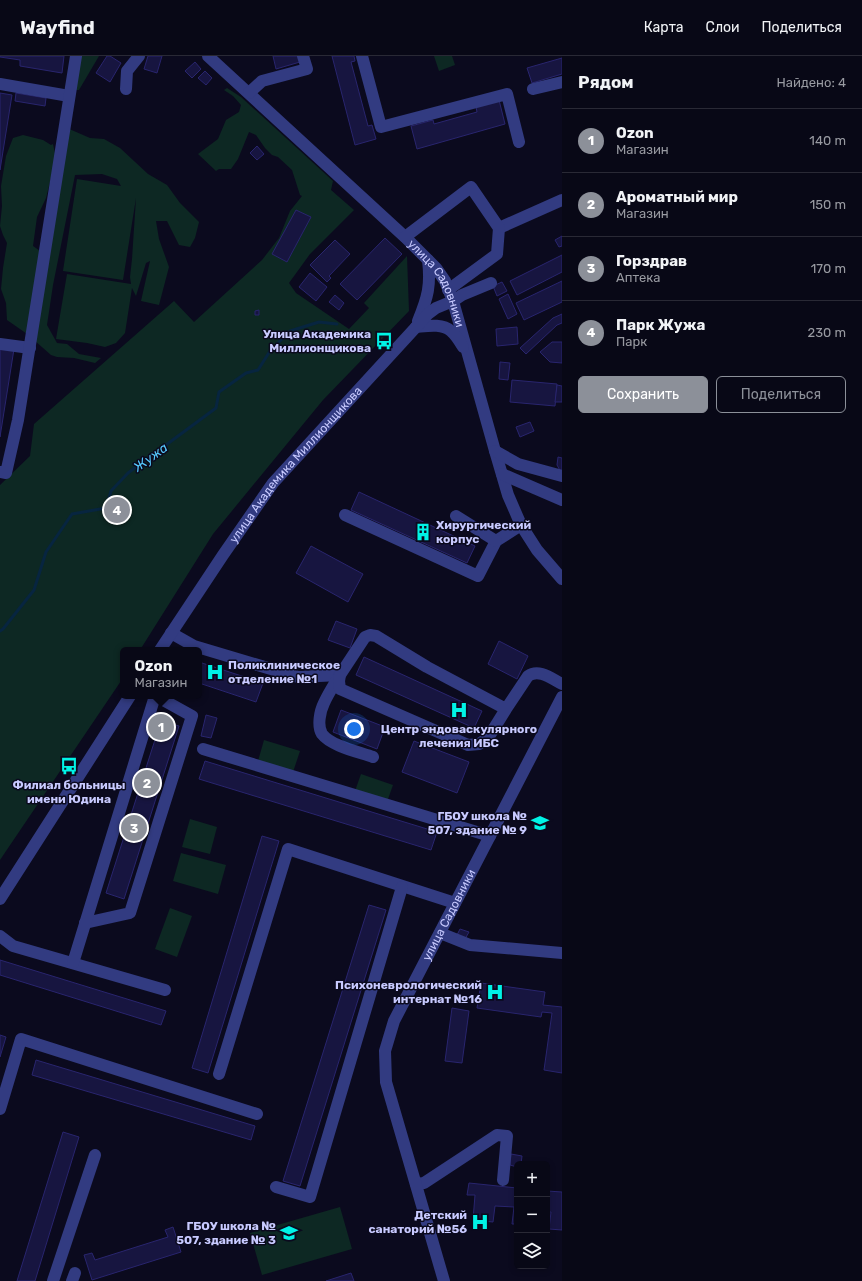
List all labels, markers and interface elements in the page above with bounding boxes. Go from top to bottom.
text: Wayfind [20,16,95,39]
text: Карта [644,19,684,36]
text: Слои [706,19,740,36]
text: Поделиться [762,19,842,36]
text: Рядом [578,72,634,92]
text: Найдено: 4 [777,75,846,90]
text: Ozon [616,124,654,142]
text: 1 [588,133,594,148]
text: 140 m [809,133,846,148]
text: Магазин [616,142,669,157]
text: Ароматный мир [616,188,738,206]
text: 2 [587,197,595,212]
text: 150 m [810,197,846,212]
text: Магазин [616,206,669,221]
street label: улица Садовники [405,237,467,329]
text: Горздрав [616,252,687,270]
text: 3 [587,261,595,276]
text: 170 m [811,261,846,276]
text: Аптека [616,270,661,285]
text: Парк Жужа [616,316,705,334]
text: 4 [587,325,595,340]
text: 230 m [808,325,846,340]
place label: Улица Академика Миллионщикова [263,327,371,355]
bus stop icon: Улица Академика Миллионщикова [374,331,394,351]
text: Парк [616,334,647,349]
button: Сохранить [578,376,708,413]
button: Поделиться [716,376,846,413]
street label: улица Академика Миллионщикова [226,384,365,546]
water label: Жужа [130,440,171,475]
pin: 4 [104,495,130,525]
place label: Хирургический корпус [436,518,531,546]
building icon: Хирургический корпус [413,522,433,542]
popup [120,647,202,699]
text: Ozon [135,657,172,675]
place label: Поликлиническое отделение №1 [228,658,340,686]
hospital icon: Поликлиническое отделение №1 [205,662,225,682]
text: Магазин [135,675,187,690]
hospital icon: Центр эндоваскулярного лечения ИБС [449,700,469,720]
pin: 1 [148,712,174,742]
your location [344,719,364,739]
place label: Центр эндоваскулярного лечения ИБС [381,722,537,750]
bus stop icon: Филиал больницы имени Юдина [59,756,79,776]
pin: 2 [134,768,160,798]
place label: Филиал больницы имени Юдина [13,778,126,806]
place label: ГБОУ школа № 507, здание № 9 [427,809,527,837]
pin: 3 [121,813,147,843]
school or university icon: ГБОУ школа № 507, здание № 9 [530,813,550,833]
street label: улица Садовники [419,867,478,963]
place label: Психоневрологический интернат №16 [335,978,482,1006]
hospital icon: Психоневрологический интернат №16 [485,982,505,1002]
map controls [514,1161,550,1269]
button: + [514,1161,550,1197]
button: − [514,1197,550,1233]
place label: Детский санаторий №56 [369,1208,467,1236]
hospital icon: Детский санаторий №56 [470,1212,490,1232]
place label: ГБОУ школа № 507, здание № 3 [176,1219,276,1247]
school or university icon: ГБОУ школа № 507, здание № 3 [279,1223,299,1243]
button: layers [514,1233,550,1269]

